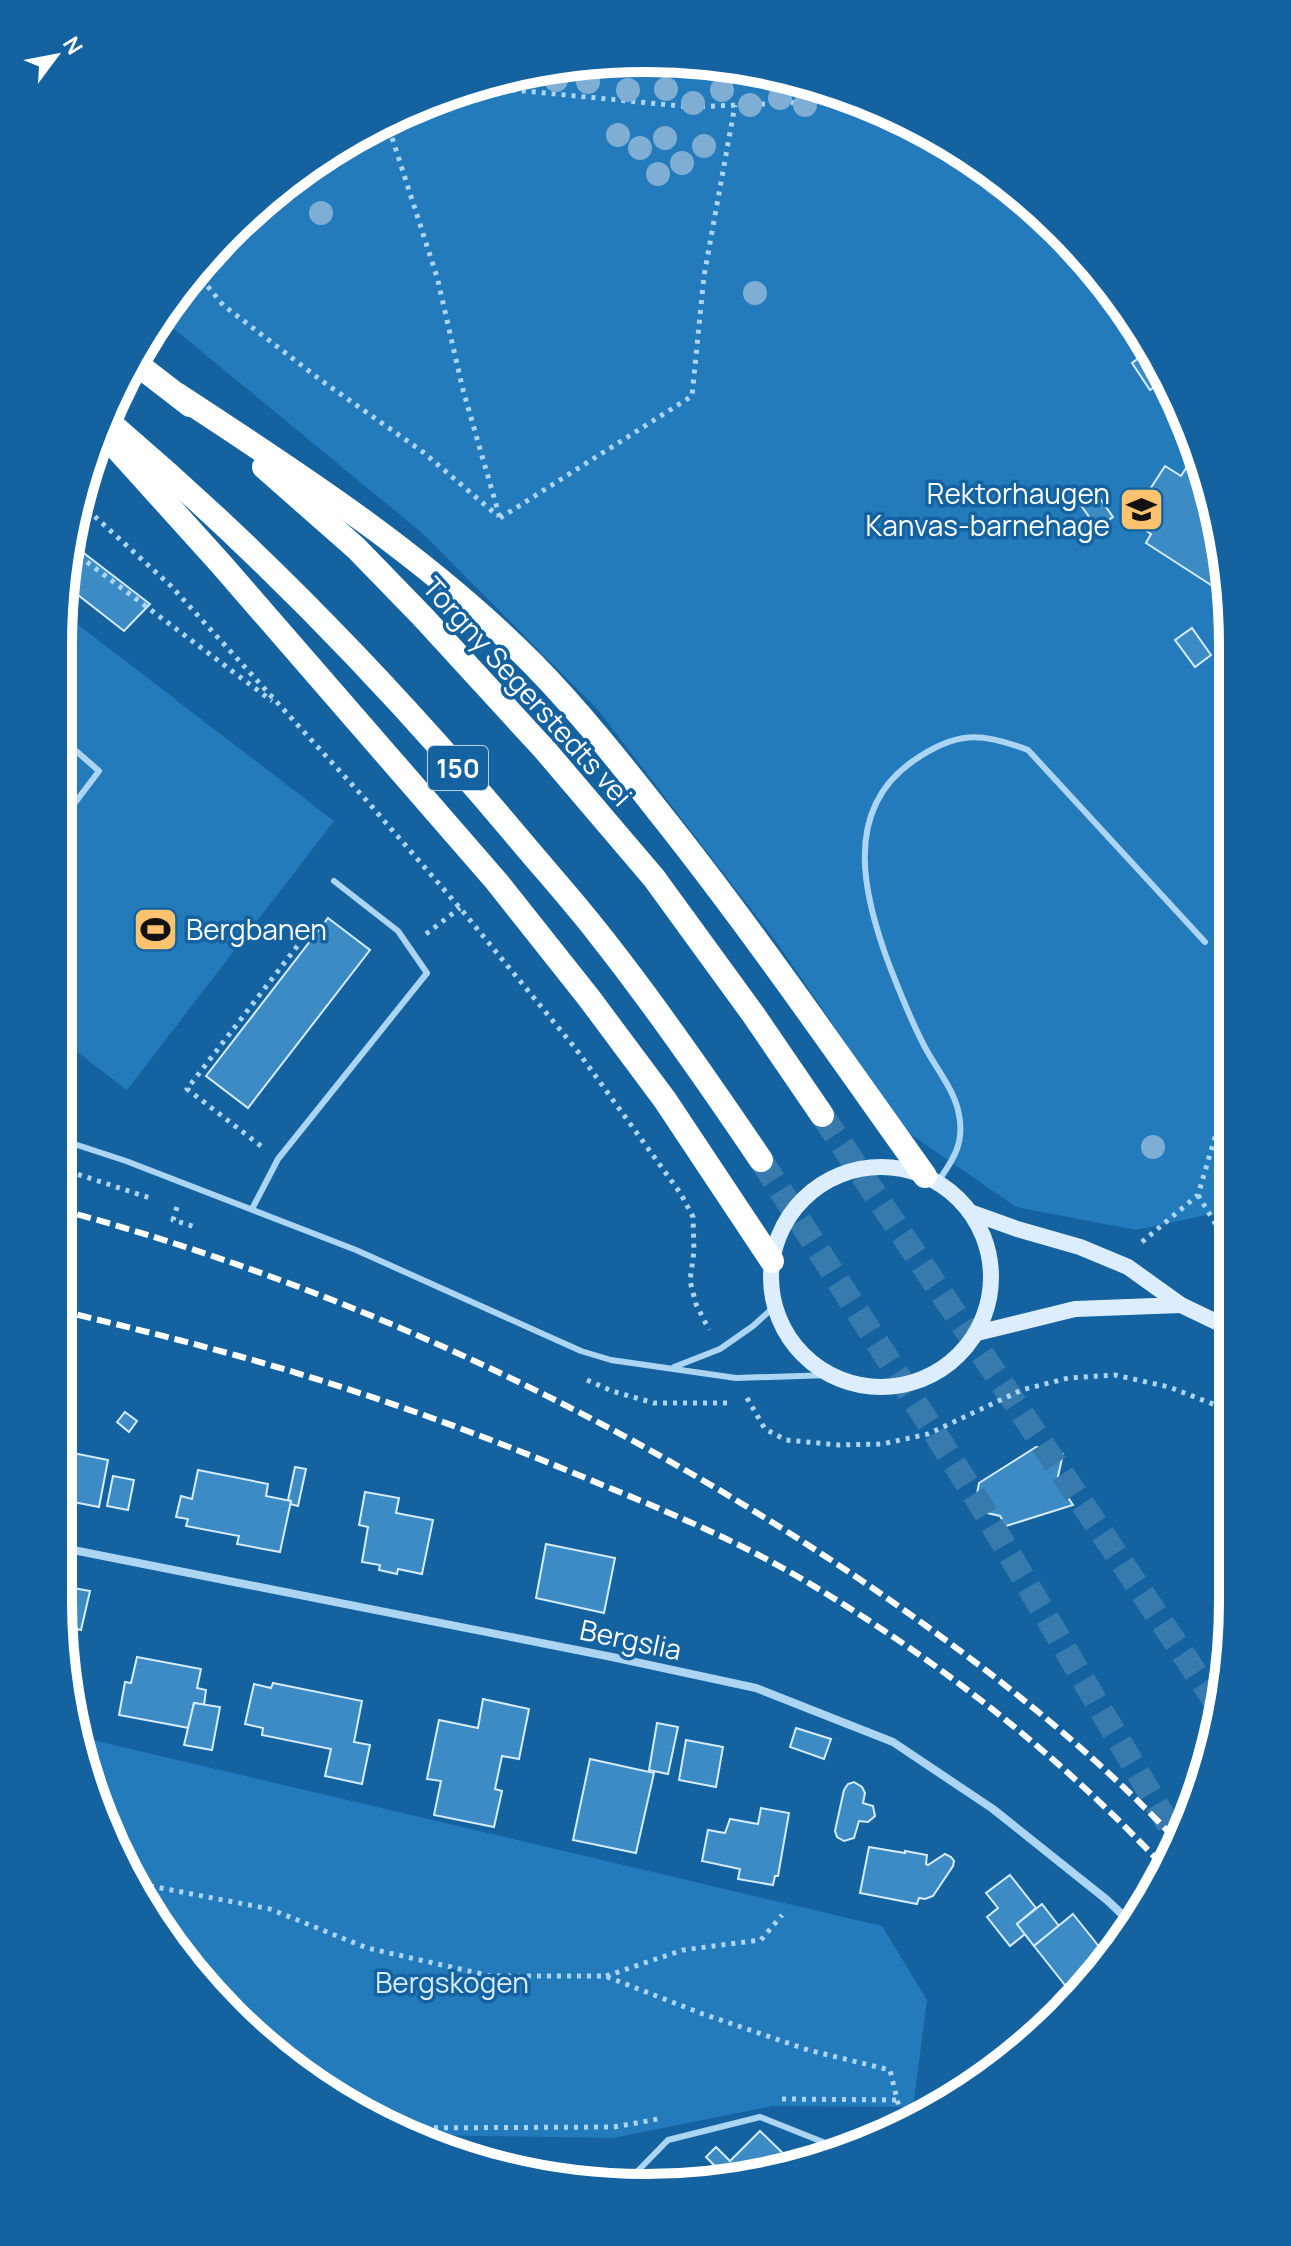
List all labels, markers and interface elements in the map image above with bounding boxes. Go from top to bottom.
north arrow [16,16,96,96]
text: N [56,31,90,60]
place label: Rektorhaugen Kanvas-barnehage [866,474,1110,544]
school or university icon: Rektorhaugen Kanvas-barnehage [1117,485,1165,533]
street label: Torgny Segerstedts vei [415,568,641,814]
road number: 150 [428,746,488,790]
sports icon: Bergbanen [131,905,179,953]
place label: Bergbanen [186,910,327,948]
street label: Bergslia [577,1610,685,1668]
park label: Bergskogen [375,1963,529,2001]

